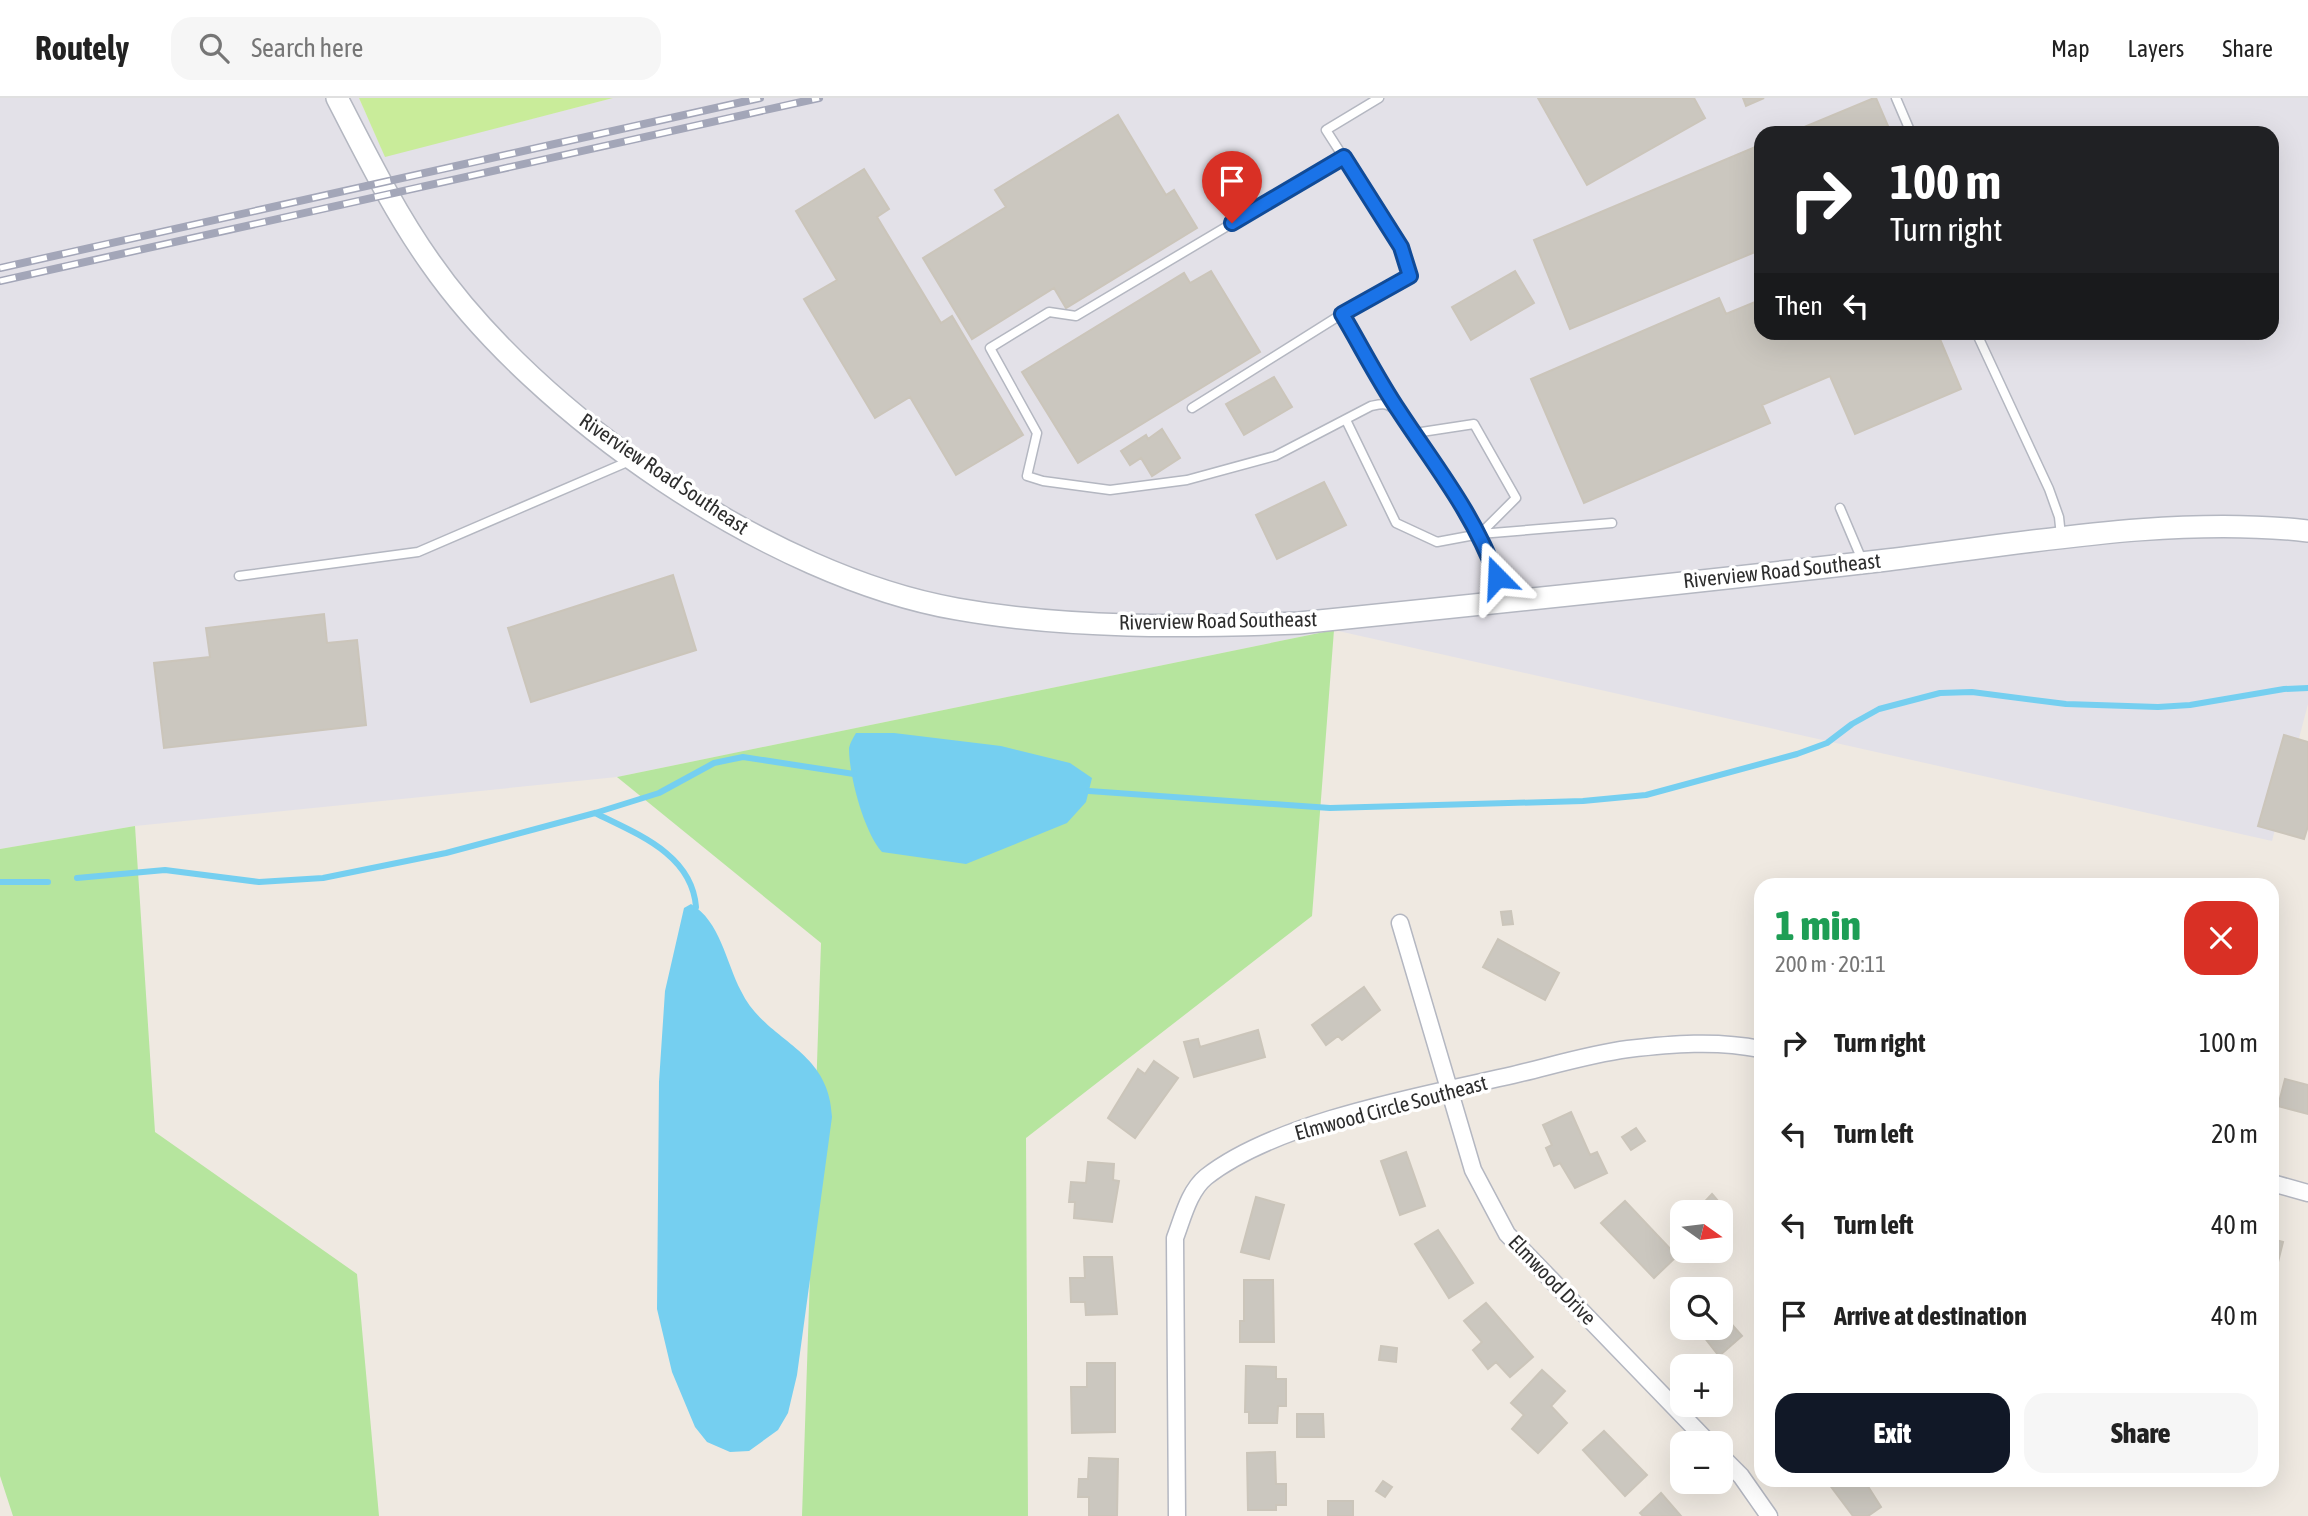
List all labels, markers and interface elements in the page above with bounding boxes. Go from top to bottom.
search box [171,17,661,80]
text: Routely [35,29,129,67]
icon: search [195,29,233,67]
text: Search here [251,33,363,63]
text: Map [2051,35,2090,62]
text: Layers [2128,35,2184,62]
text: Share [2222,35,2273,62]
pin [1202,151,1262,223]
text: 100 m [1890,153,2001,209]
icon: right [1775,154,1866,245]
icon: arrive [1213,162,1251,200]
text: Turn right [1890,211,2003,248]
icon: left [1837,287,1875,325]
text: Then [1775,291,1823,321]
street label: Riverview Road Southeast [576,408,754,539]
position arrow [1460,540,1534,614]
street label: Riverview Road Southeast [1682,548,1882,592]
street label: Riverview Road Southeast [1119,606,1317,634]
text: 1 min [1775,901,1861,949]
button: close [2184,901,2258,975]
text: 200 m · 20:11 [1775,951,1886,977]
icon: right [1775,1024,1813,1062]
text: Turn right [1834,1028,1925,1058]
text: 100 m [2199,1028,2258,1058]
street label: Elmwood Circle Southeast [1292,1070,1490,1144]
icon: left [1775,1115,1813,1153]
text: Turn left [1834,1119,1914,1149]
text: 20 m [2211,1119,2258,1149]
north arrow [1670,1200,1732,1264]
map controls [1670,1200,1733,1494]
icon: left [1775,1206,1813,1244]
text: Turn left [1834,1210,1914,1240]
text: 40 m [2211,1210,2258,1240]
street label: Elmwood Drive [1504,1230,1601,1329]
button: search [1670,1277,1733,1340]
icon: arrive [1775,1297,1813,1335]
text: Arrive at destination [1834,1301,2027,1331]
text: 40 m [2211,1301,2258,1331]
button: + [1670,1354,1733,1417]
button: Exit [1775,1393,2010,1473]
button: Share [2024,1393,2258,1473]
button: − [1670,1431,1733,1494]

